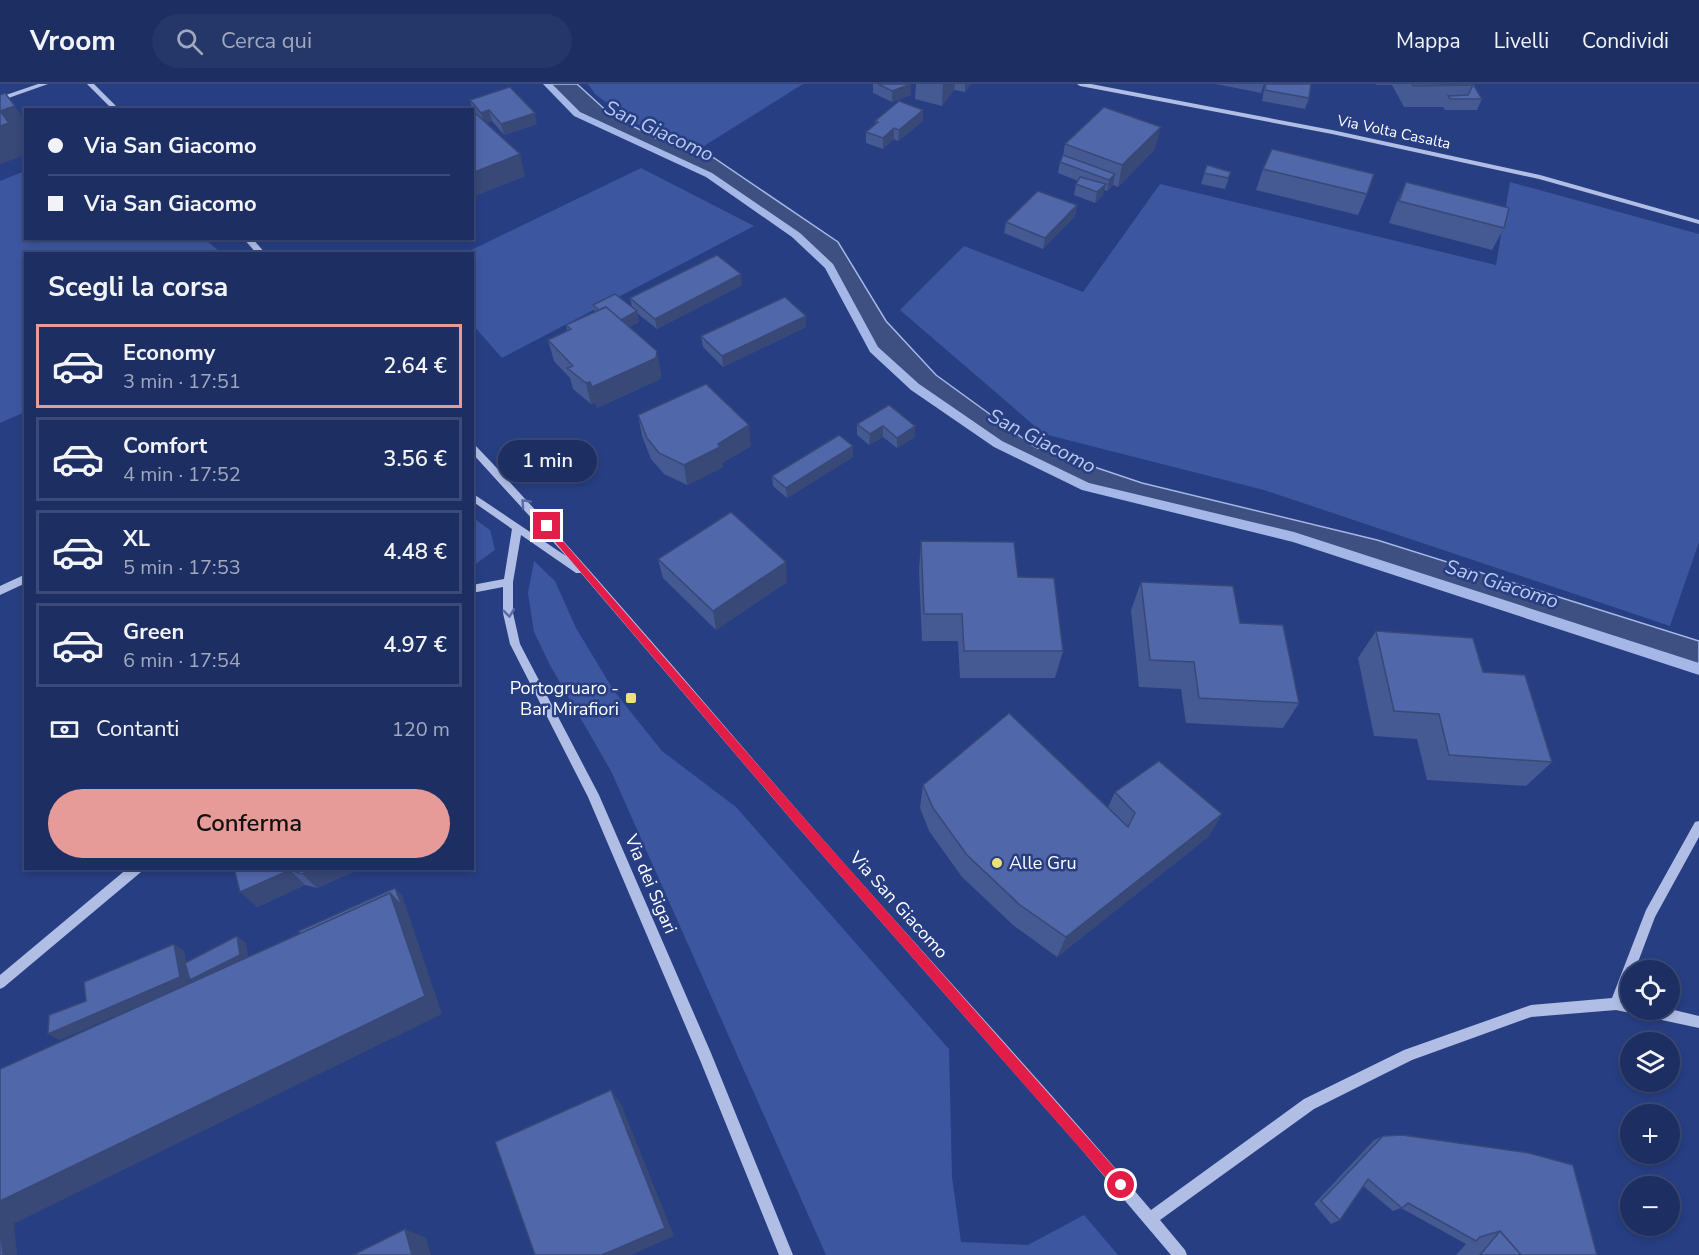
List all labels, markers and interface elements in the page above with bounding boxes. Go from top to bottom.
search box [152,14,572,68]
text: Vroom [30,22,116,60]
icon: search [173,25,206,58]
text: Cerca qui [221,26,312,56]
text: Mappa [1396,27,1461,55]
text: Livelli [1494,27,1549,55]
text: Condividi [1582,27,1669,55]
water label: San Giacomo [600,94,718,168]
street label: Via Volta Casalta [1335,110,1452,154]
text: Via San Giacomo [84,131,257,161]
text: Via San Giacomo [84,189,257,219]
text: Scegli la corsa [48,269,228,306]
text: Economy [123,338,215,368]
icon: car [51,339,105,393]
text: 2.64 € [383,351,447,381]
text: 3 min · 17:51 [123,368,241,395]
water label: San Giacomo [983,402,1101,480]
text: Comfort [123,431,207,461]
icon: car [51,432,105,486]
callout: 1 min [498,439,596,481]
text: 3.56 € [383,444,447,474]
text: 1 min [522,447,573,474]
text: 4 min · 17:52 [123,461,241,488]
one-way arrow [522,500,533,511]
route end [533,512,560,539]
text: XL [123,524,150,554]
icon: car [51,525,105,579]
text: 4.48 € [383,537,447,567]
water label: San Giacomo [1442,553,1562,615]
text: 5 min · 17:53 [123,554,241,581]
one-way arrow [503,609,515,618]
text: Green [123,617,184,647]
icon: car [51,618,105,672]
text: 4.97 € [383,630,447,660]
text: 6 min · 17:54 [123,647,241,674]
place label: Portogruaro - Bar Mirafiori [510,676,619,721]
marker: Portogruaro - Bar Mirafiori [624,691,638,705]
icon: cash [48,713,81,746]
text: Contanti [96,714,179,744]
text: 120 m [392,716,450,743]
button: Conferma [48,789,450,858]
street label: Via dei Sigari [619,830,683,937]
street label: Via San Giacomo [844,845,954,964]
place label: Alle Gru [1009,851,1077,875]
marker: Alle Gru [990,856,1004,870]
map controls [1620,960,1680,1236]
button: locate [1620,960,1680,1020]
button: layers [1620,1032,1680,1092]
button: + [1620,1104,1680,1164]
route start [1107,1171,1134,1198]
button: − [1620,1176,1680,1236]

